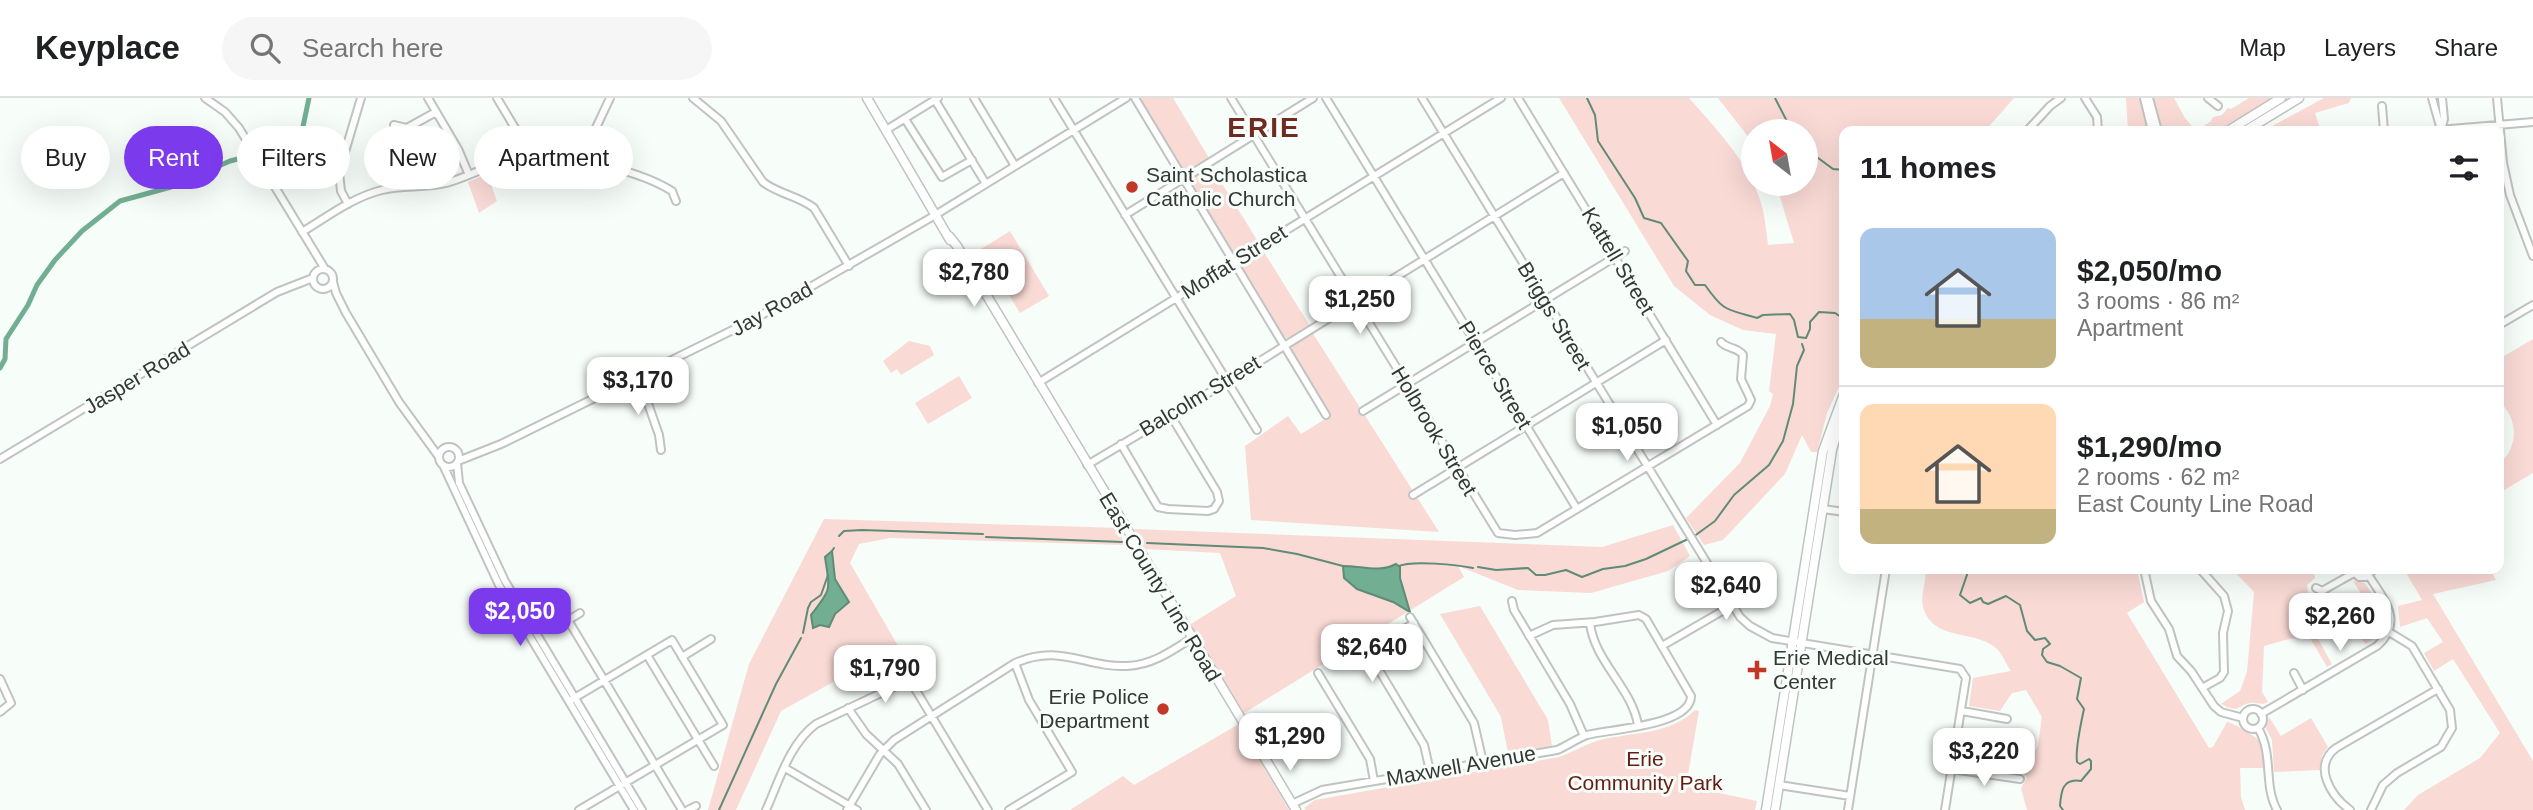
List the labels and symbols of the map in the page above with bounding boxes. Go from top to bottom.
district label: ERIE [1227,112,1301,143]
north arrow [1741,119,1818,196]
place label: Saint Scholastica Catholic Church [1146,163,1307,210]
marker: Saint Scholastica Catholic Church [1124,179,1140,195]
street label: Kattell Street [1578,203,1659,318]
street label: Moffat Street [1177,220,1291,303]
pin: $2,780 [917,250,1031,309]
street label: Briggs Street [1513,258,1596,374]
pin: $1,250 [1303,276,1417,336]
street label: Jay Road [727,277,816,340]
street label: Pierce Street [1454,317,1537,433]
street label: Jasper Road [80,337,194,418]
street label: Balcolm Street [1135,350,1264,441]
pin: $3,170 [581,358,695,417]
street label: Holbrook Street [1387,362,1482,499]
pin: $1,050 [1570,404,1684,463]
street label: East County Line Road [1095,488,1226,685]
pin: $2,640 [1669,562,1783,622]
pin: $2,050 [463,588,577,648]
pin: $2,260 [2283,594,2397,653]
pin: $2,640 [1315,624,1429,684]
pin: $1,790 [828,646,942,705]
place label: Erie Medical Center [1773,646,1889,693]
marker: Erie Medical Center [1747,660,1767,680]
place label: Erie Police Department [1039,685,1149,732]
marker: Erie Police Department [1155,701,1171,717]
pin: $1,290 [1233,714,1347,773]
pin: $3,220 [1927,728,2041,788]
street label: Maxwell Avenue [1384,741,1537,790]
park label: Erie Community Park [1567,747,1723,794]

